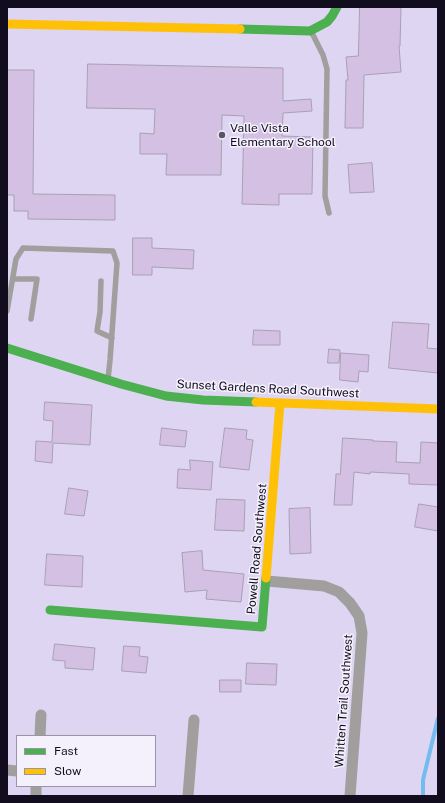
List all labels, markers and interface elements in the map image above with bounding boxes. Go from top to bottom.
place label: Valle Vista Elementary School [230,121,335,149]
marker: Valle Vista Elementary School [217,130,227,140]
street label: Sunset Gardens Road Southwest [176,377,360,401]
street label: Powell Road Southwest [244,483,270,615]
street label: Whitten Trail Southwest [332,634,356,768]
legend [16,735,156,787]
text: Fast [54,744,78,758]
text: Slow [54,764,81,778]

